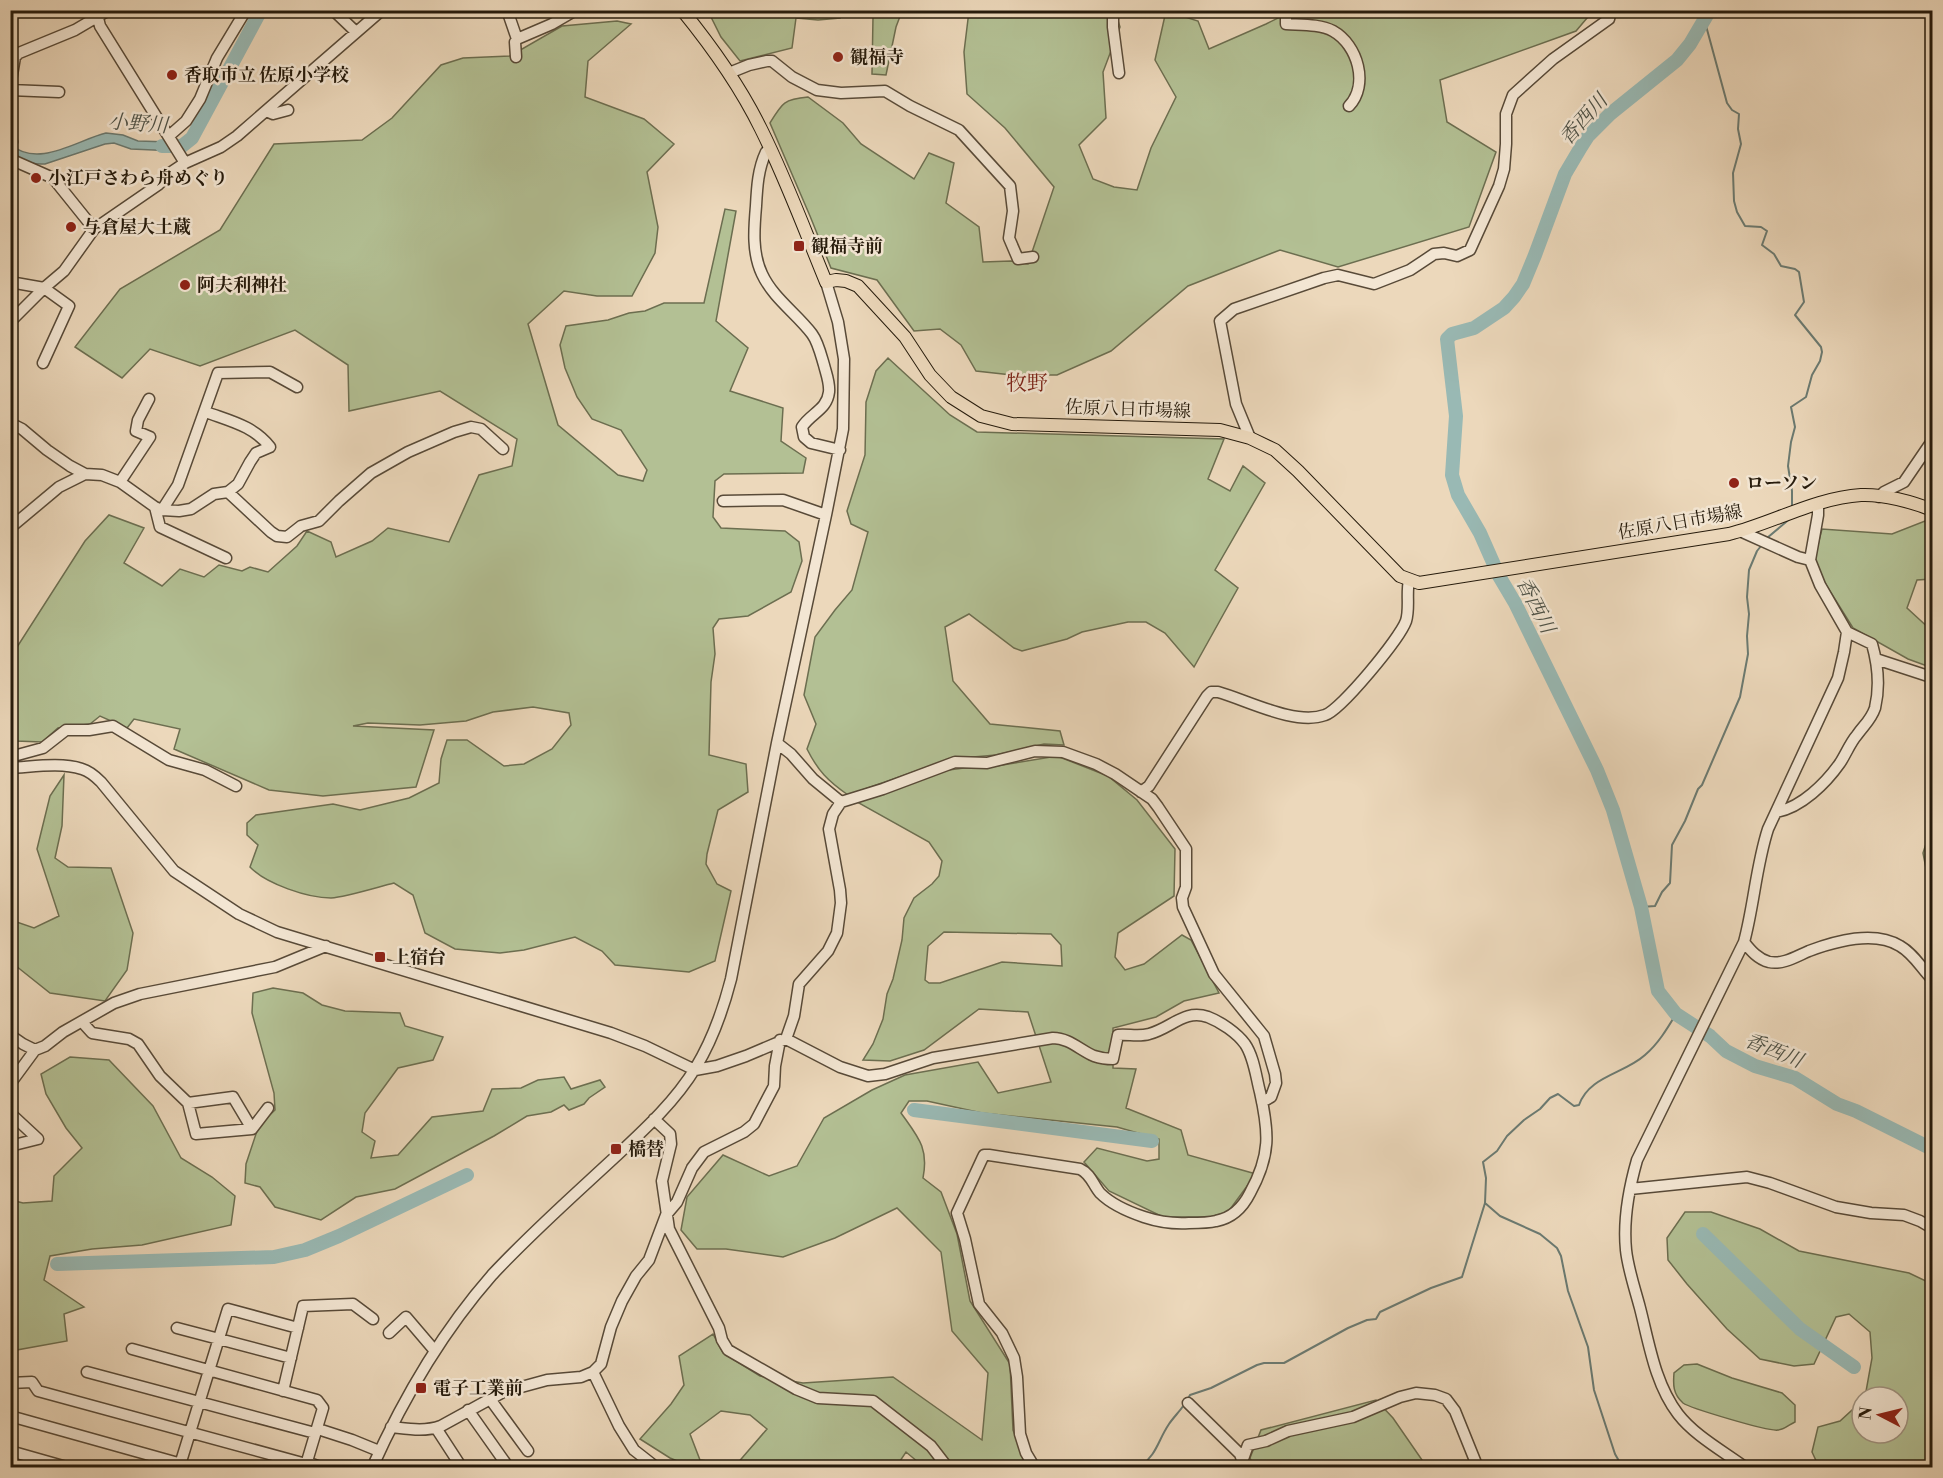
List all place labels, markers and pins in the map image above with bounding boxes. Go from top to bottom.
place label: 観福寺 [850,46,904,69]
marker: 観福寺 [831,50,845,64]
place label: 香取市立 佐原小学校 [184,64,349,87]
marker: 香取市立 佐原小学校 [165,68,179,82]
place label: 小江戸さわら舟めぐり [48,167,228,190]
marker: 小江戸さわら舟めぐり [29,171,43,185]
place label: 与倉屋大土蔵 [83,216,191,239]
marker: 与倉屋大土蔵 [64,220,78,234]
place label: 観福寺前 [811,235,883,258]
marker: 観福寺前 [792,239,806,253]
place label: 阿夫利神社 [197,274,287,297]
marker: 阿夫利神社 [178,278,192,292]
place label: ローソン [1746,472,1817,495]
marker: ローソン [1727,476,1741,490]
place label: 上宿台 [392,946,446,969]
marker: 上宿台 [373,950,387,964]
place label: 橋替 [628,1138,664,1161]
marker: 橋替 [609,1142,623,1156]
place label: 電子工業前 [433,1377,523,1400]
marker: 電子工業前 [414,1381,428,1395]

